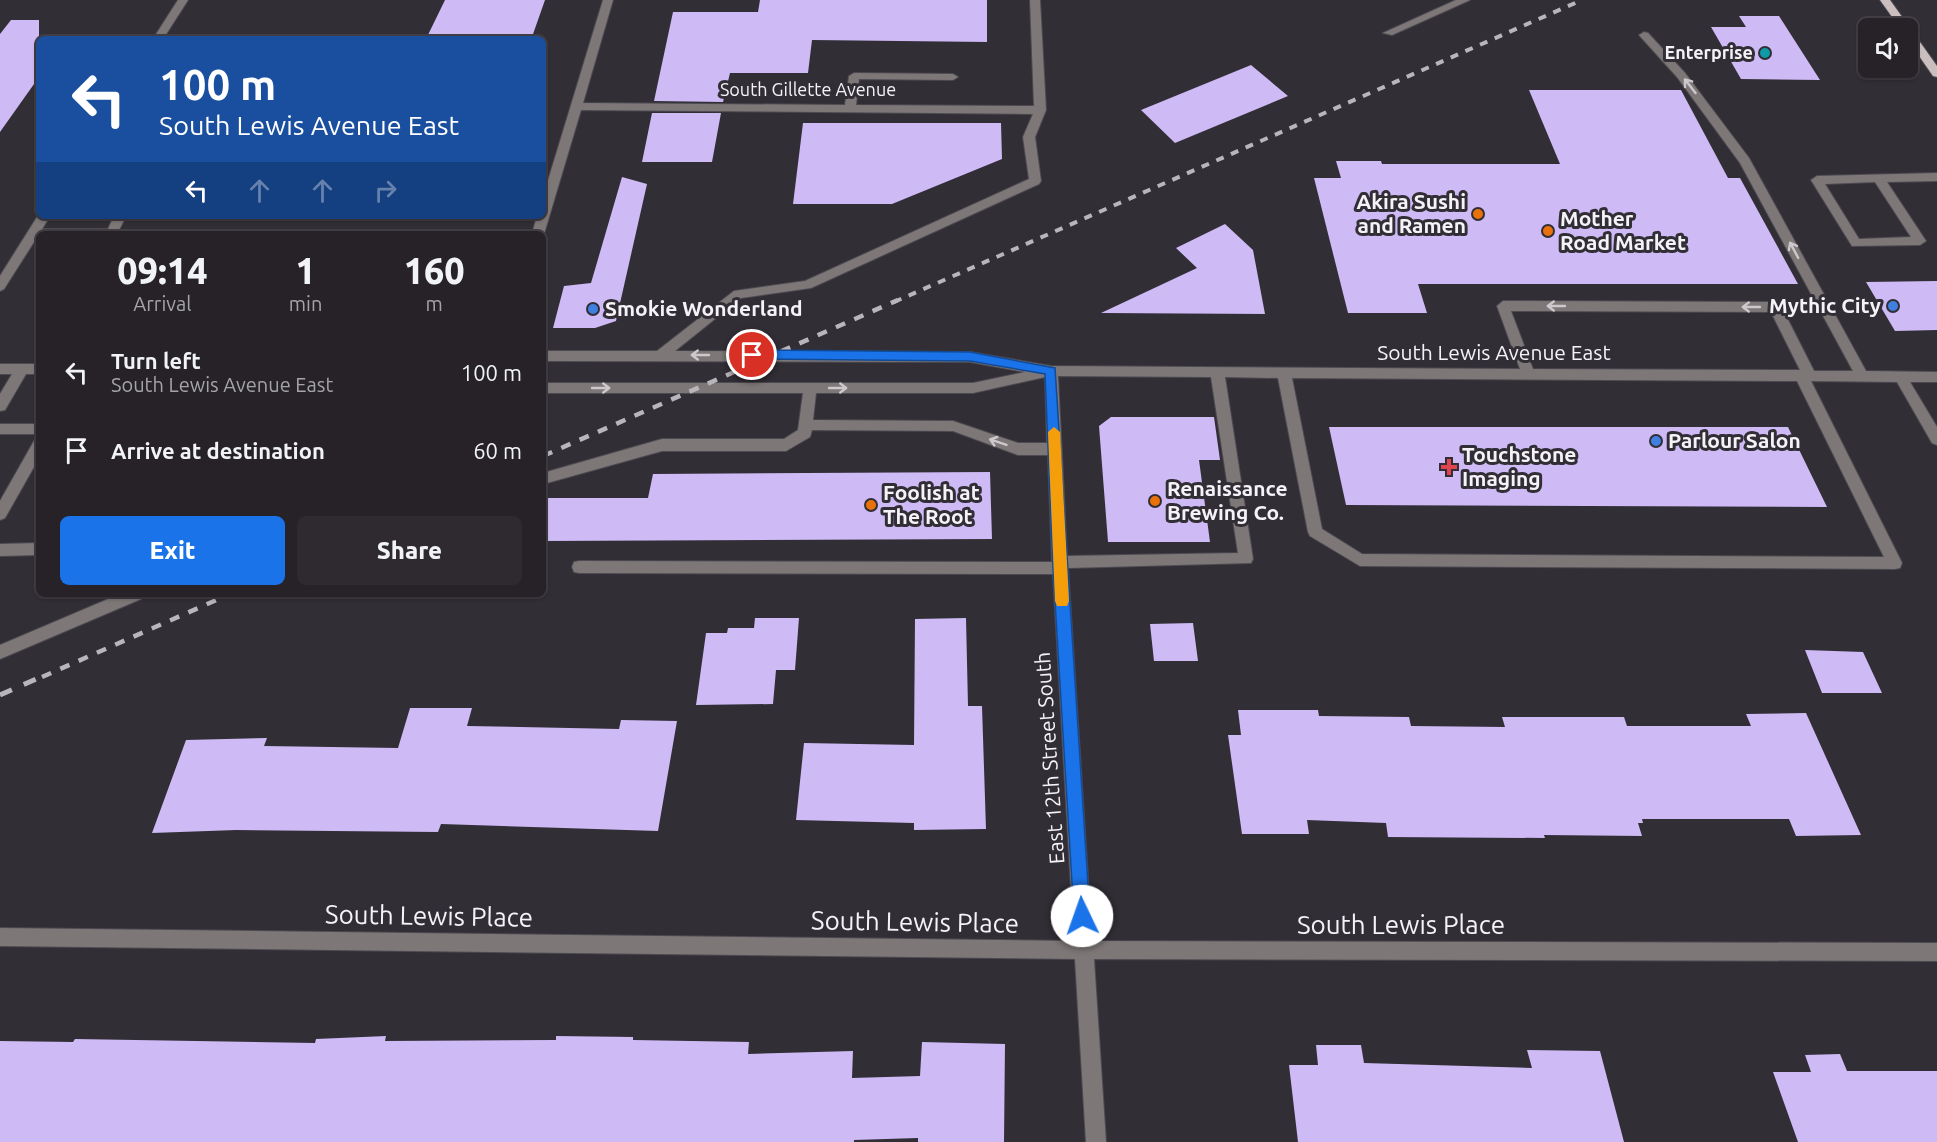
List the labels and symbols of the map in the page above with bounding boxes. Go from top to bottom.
place label: Enterprise [1664,42,1753,62]
marker: Enterprise [1758,46,1772,60]
street label: South Gillette Avenue [720,79,896,99]
one-way arrow [1683,79,1696,95]
place label: Akira Sushi and Ramen [1357,189,1466,237]
place label: Mother Road Market [1560,206,1686,254]
marker: Akira Sushi and Ramen [1471,207,1485,221]
marker: Mother Road Market [1541,224,1555,238]
one-way arrow [1788,242,1799,260]
place label: Mythic City [1769,293,1881,317]
place label: Smokie Wonderland [605,296,803,320]
marker: Mythic City [1886,299,1900,313]
one-way arrow [1547,300,1567,312]
one-way arrow [1742,301,1762,313]
marker: Smokie Wonderland [586,302,600,316]
pin [726,329,777,380]
street label: South Lewis Avenue East [1377,340,1611,364]
one-way arrow [690,349,710,361]
one-way arrow [591,382,611,394]
one-way arrow [828,382,848,394]
place label: Parlour Salon [1668,428,1801,452]
marker: Parlour Salon [1649,434,1663,448]
one-way arrow [989,436,1007,447]
place label: Touchstone Imaging [1462,442,1576,490]
marker: Touchstone Imaging [1440,458,1458,476]
place label: Renaissance Brewing Co. [1167,476,1288,524]
place label: Foolish at The Root [883,480,980,528]
marker: Renaissance Brewing Co. [1148,494,1162,508]
marker: Foolish at The Root [864,498,878,512]
street label: East 12th Street South [1030,651,1068,865]
position arrow [1050,884,1114,948]
street label: South Lewis Place [325,899,533,932]
street label: South Lewis Place [811,905,1019,938]
street label: South Lewis Place [1297,910,1505,939]

